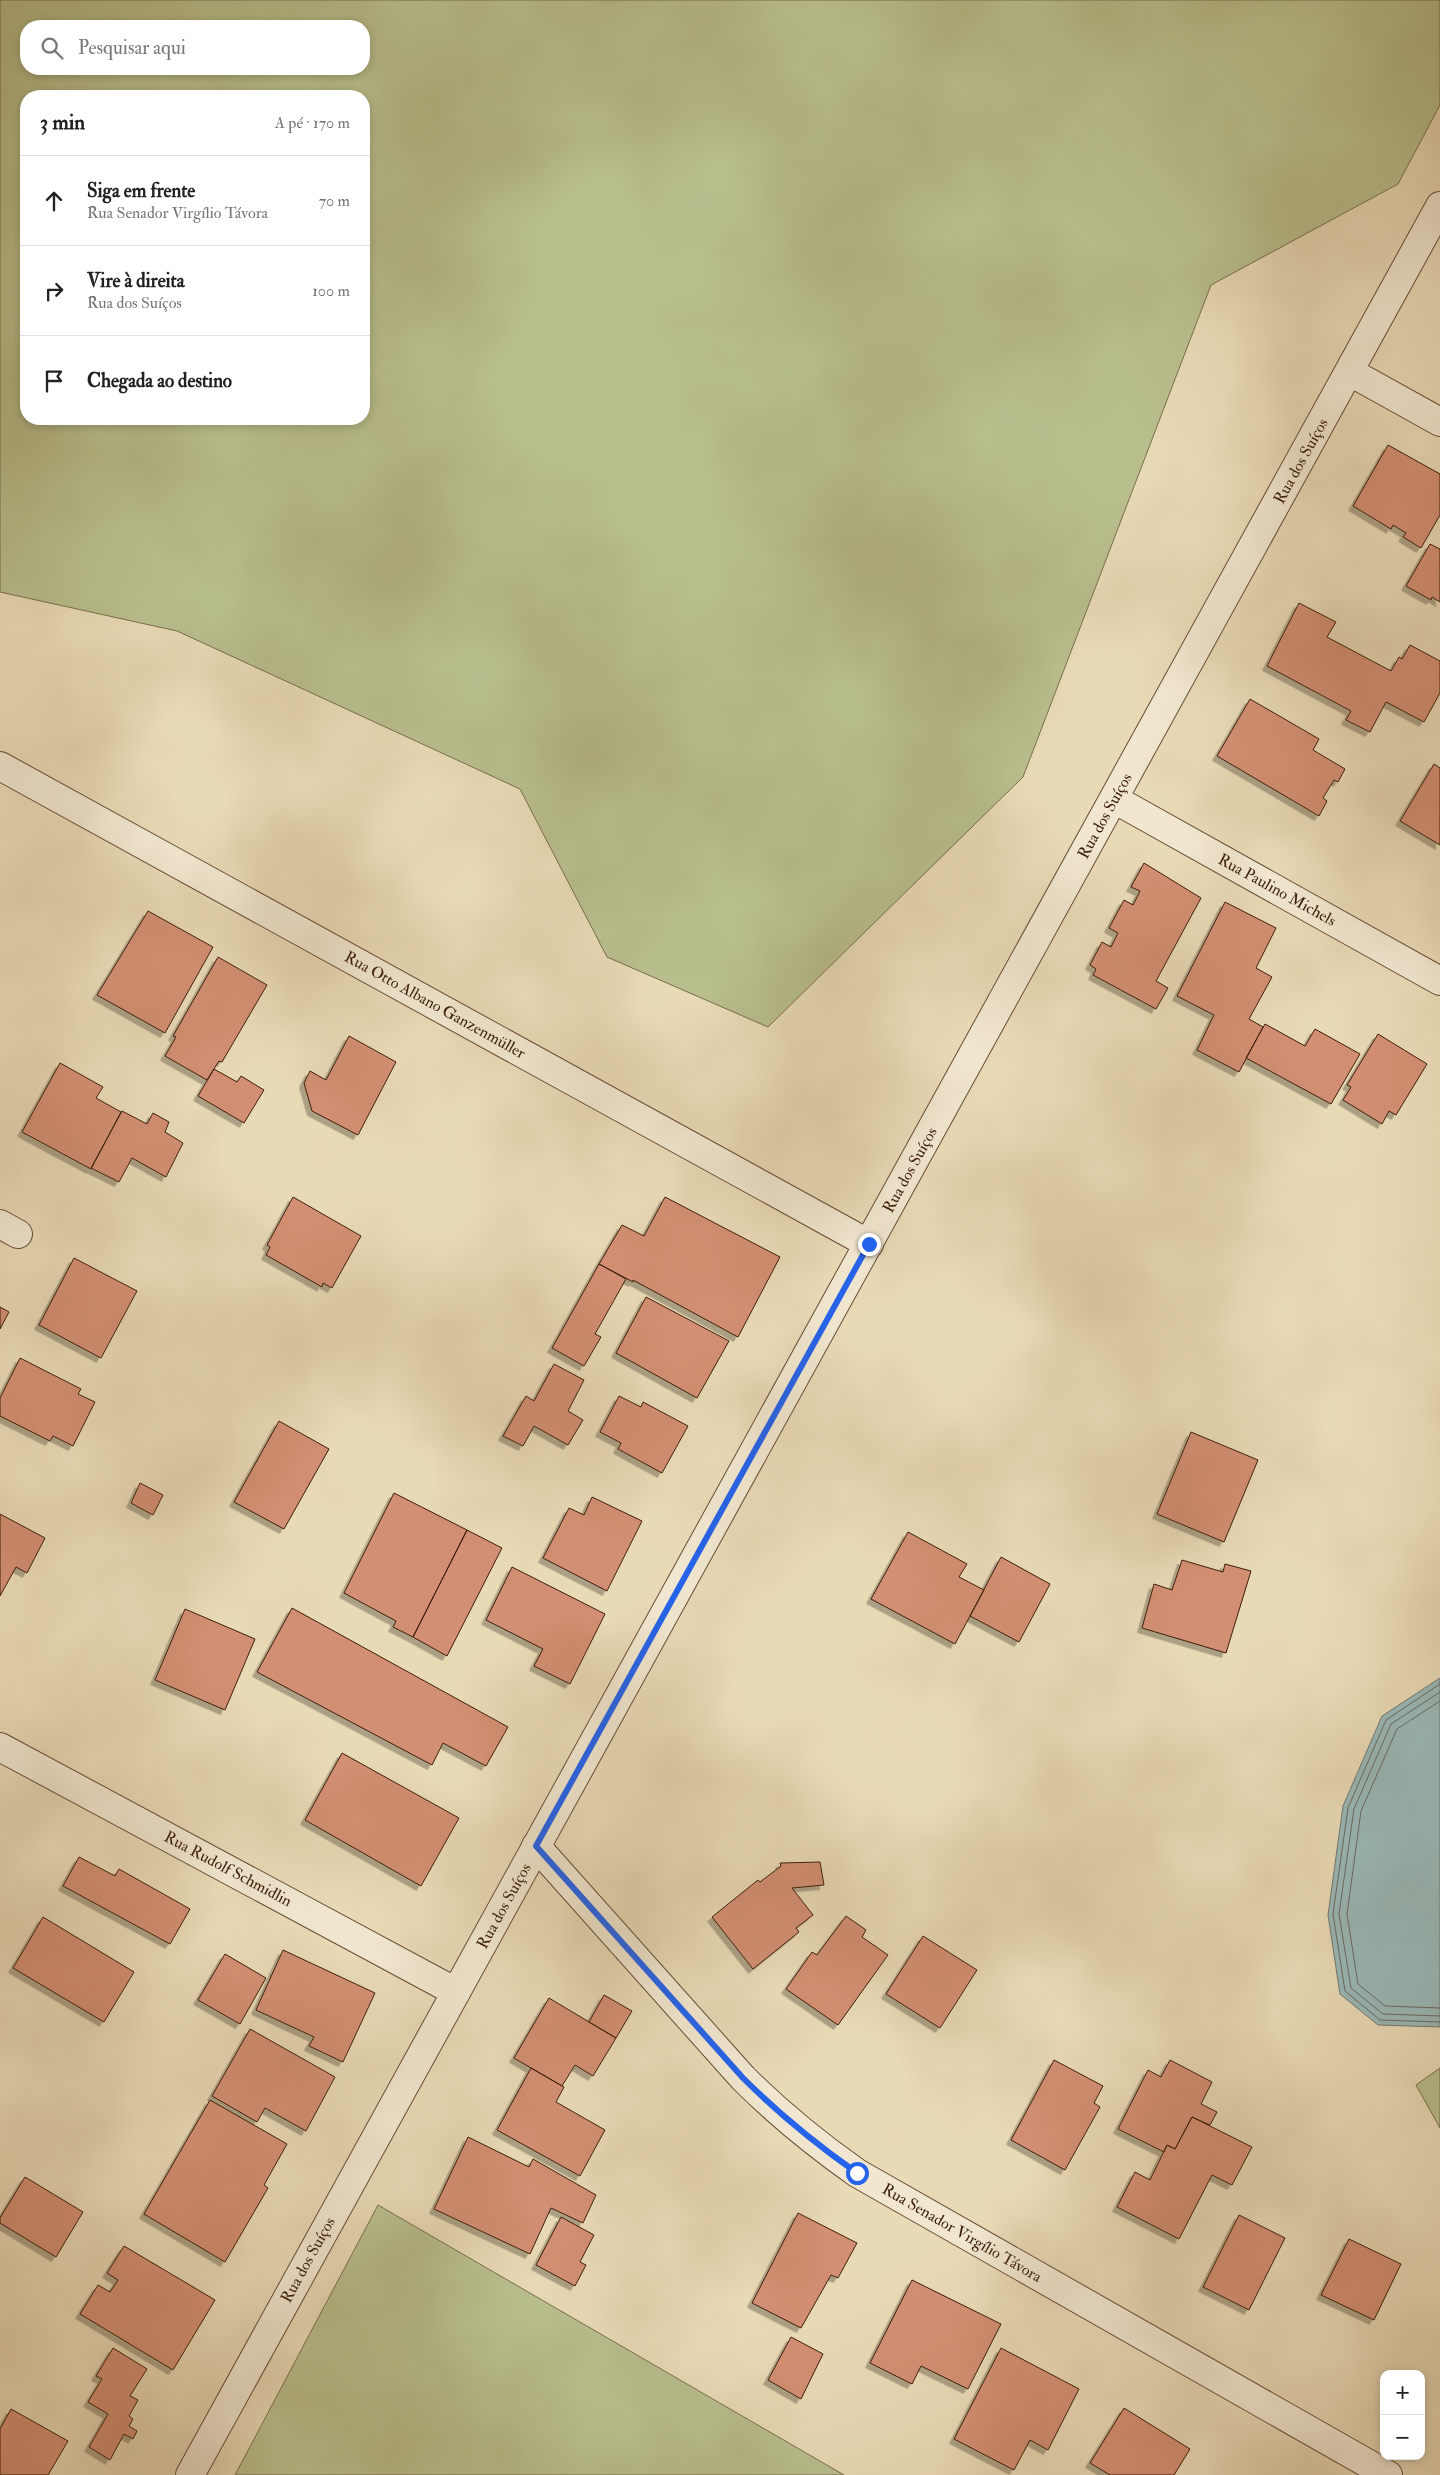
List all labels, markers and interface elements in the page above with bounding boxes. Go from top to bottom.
search box [20,20,370,75]
icon: search [38,34,66,62]
text: Pesquisar aqui [78,36,186,60]
text: 3 min [40,109,85,136]
text: A pé · 170 m [275,113,350,133]
text: Siga em frente [87,179,195,203]
icon: ahead [40,187,68,215]
text: 70 m [319,191,350,211]
text: Rua Senador Virgílio Távora [87,203,268,223]
text: Vire à direita [87,269,184,293]
icon: right [40,277,68,305]
text: 100 m [312,281,350,301]
text: Rua dos Suíços [87,293,182,313]
icon: arrive [40,367,68,395]
text: Chegada ao destino [87,369,232,393]
street label: Rua dos Suíços [1269,415,1333,507]
street label: Rua dos Suíços [1073,770,1137,862]
street label: Rua Paulino Michels [1215,849,1339,931]
street label: Rua Otto Albano Ganzenmüller [341,947,529,1063]
street label: Rua dos Suíços [878,1124,942,1216]
route end [858,1233,881,1256]
street label: Rua Rudolf Schmidlin [161,1827,295,1911]
street label: Rua dos Suíços [472,1860,536,1952]
route start [846,2162,869,2185]
street label: Rua Senador Virgílio Távora [879,2179,1046,2287]
street label: Rua dos Suíços [276,2214,340,2306]
map controls [1380,2370,1425,2460]
button: + [1380,2370,1425,2415]
button: − [1380,2415,1425,2460]

